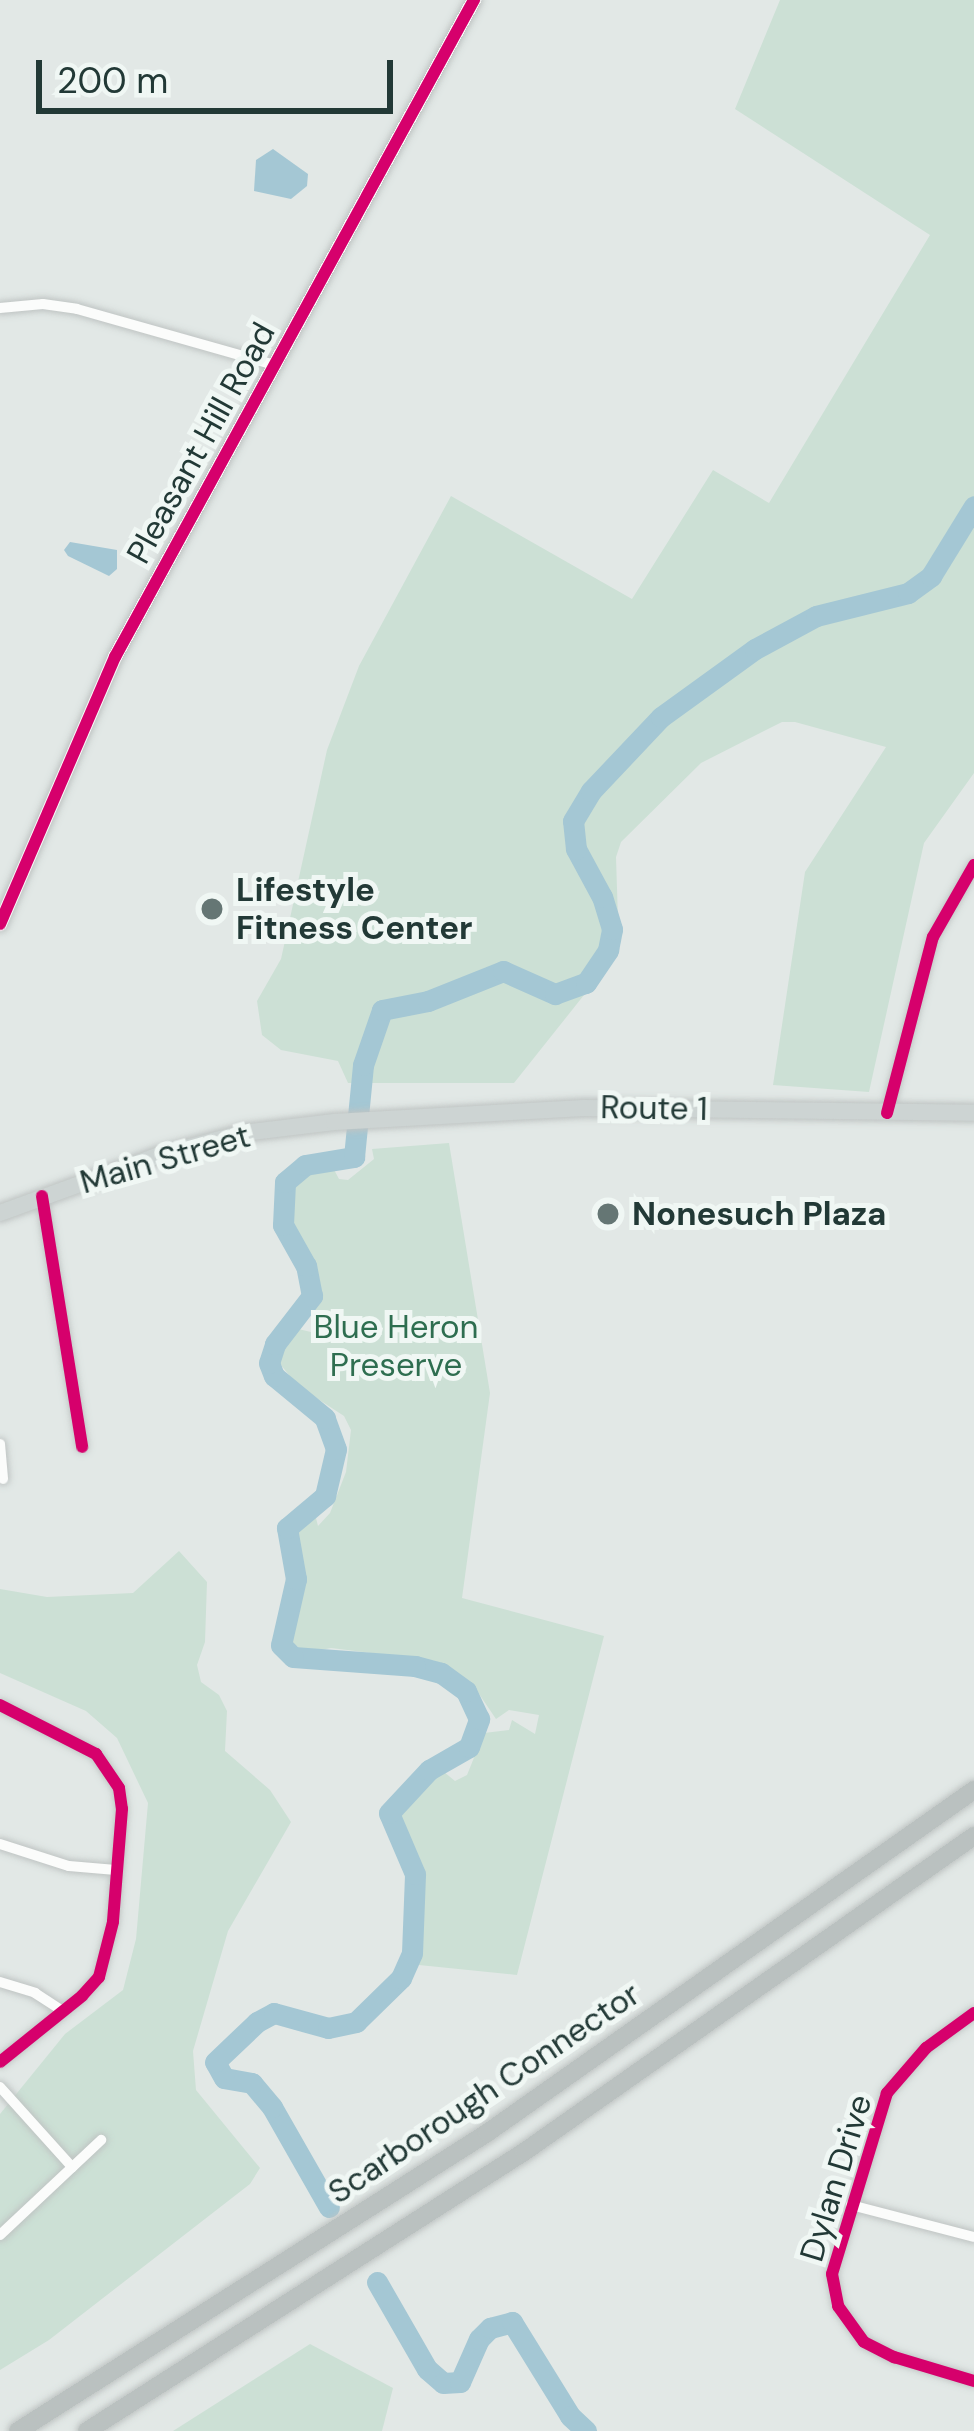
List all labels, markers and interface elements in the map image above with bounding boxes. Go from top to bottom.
scale bar [42,36,399,110]
text: 200 m [57,57,168,104]
street label: Pleasant Hill Road [118,316,284,570]
place label: Lifestyle Fitness Center [236,870,473,948]
marker: Lifestyle Fitness Center [199,896,225,922]
street label: Route 1 [600,1087,708,1129]
street label: Main Street [75,1116,255,1202]
place label: Nonesuch Plaza [632,1194,886,1234]
marker: Nonesuch Plaza [595,1201,621,1227]
park label: Blue Heron Preserve [314,1307,478,1385]
street label: Scarborough Connector [321,1974,647,2212]
street label: Dylan Drive [792,2090,880,2266]

